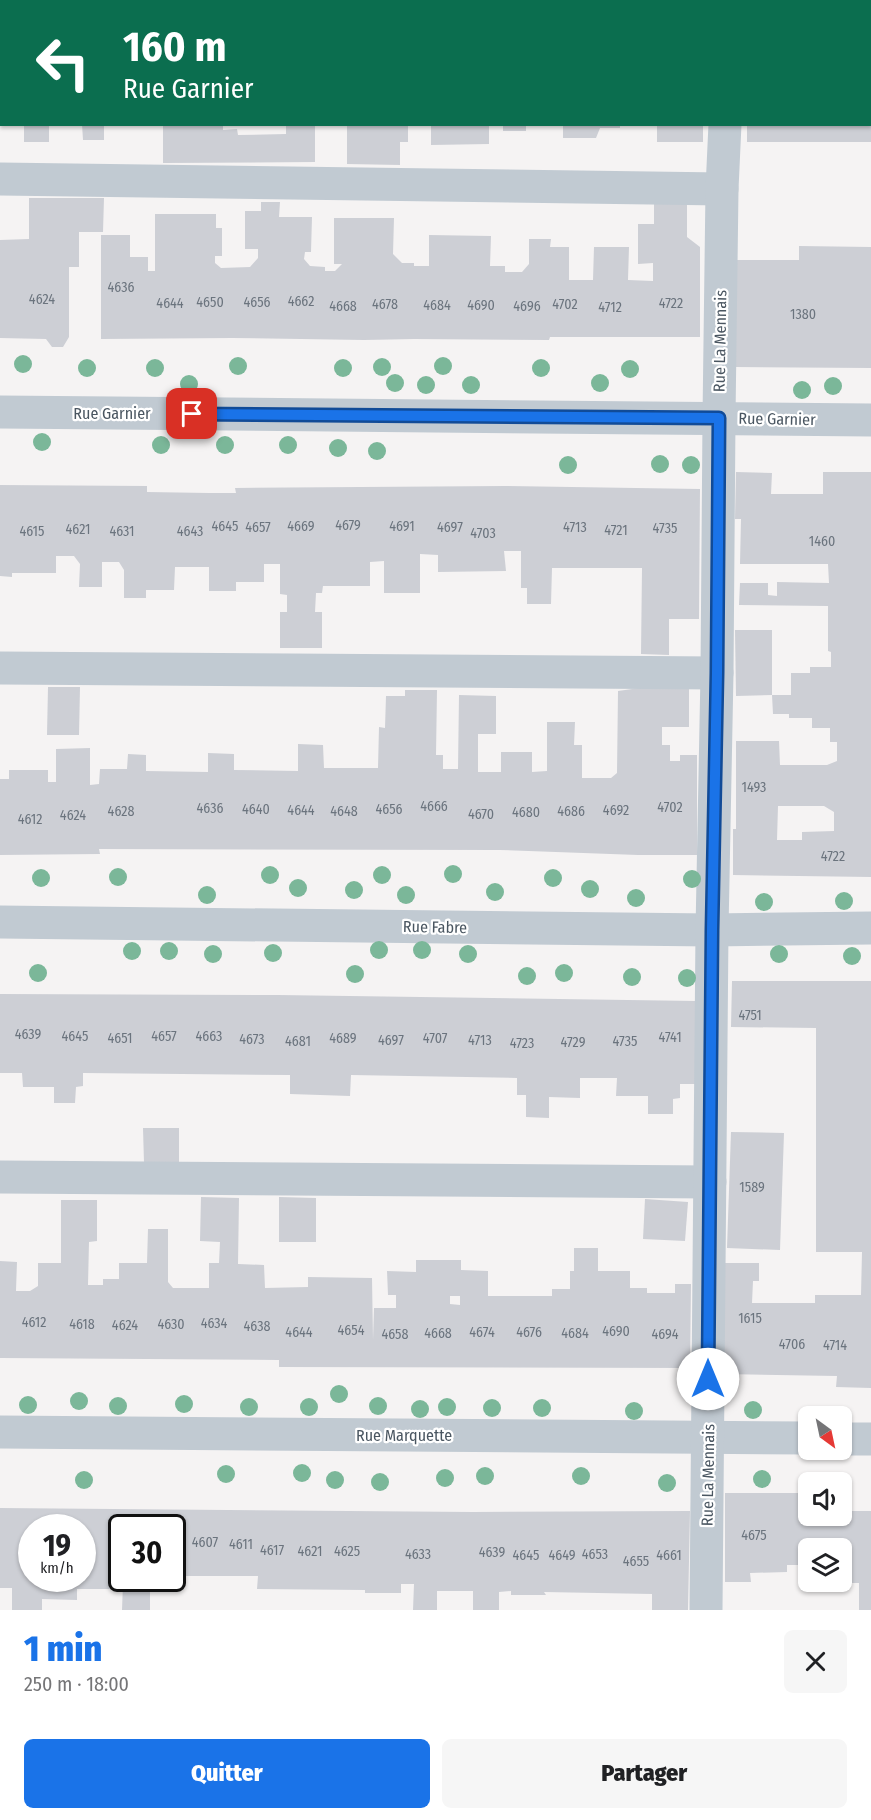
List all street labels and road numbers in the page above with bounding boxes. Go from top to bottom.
street label: Rue La Mennais [710,290,730,392]
street label: Rue Garnier [73,404,151,423]
street label: Rue Garnier [738,409,816,429]
street label: Rue Fabre [403,917,467,937]
street label: Rue La Mennais [698,1424,718,1526]
street label: Rue Marquette [356,1426,452,1445]

